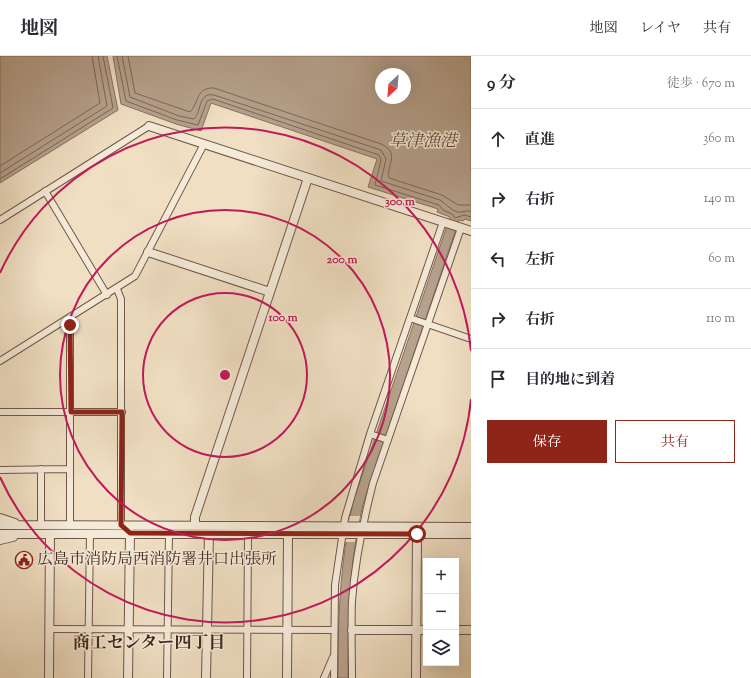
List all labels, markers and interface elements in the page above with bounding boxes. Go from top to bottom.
text: 地図 [20,16,58,43]
text: 地図 [590,19,618,39]
text: レイヤ [640,19,681,39]
text: 共有 [703,19,731,39]
north arrow [375,68,411,104]
text: 9 分 [487,72,516,96]
text: 徒歩 · 670 m [667,75,735,93]
icon: ahead [487,128,509,150]
water label: 草津漁港 [389,130,459,154]
text: 直進 [525,130,555,151]
text: 360 m [703,130,735,148]
icon: right [487,188,509,210]
text: 右折 [525,190,555,211]
text: 140 m [704,190,735,208]
text: 300 m [385,193,415,211]
icon: left [487,248,509,270]
text: 左折 [525,250,555,271]
text: 60 m [708,250,735,268]
text: 200 m [327,251,357,269]
icon: right [487,308,509,330]
text: 100 m [267,309,298,327]
text: 右折 [525,310,555,331]
text: 110 m [706,310,735,328]
route end [61,316,79,334]
centre of rings [218,368,232,382]
icon: arrive [487,368,509,390]
text: 目的地に到着 [525,370,615,391]
button: 保存 [487,420,607,463]
button: 共有 [615,420,735,463]
route start [408,525,426,543]
place label: 広島市消防局西消防署井口出張所 [37,549,277,572]
public building icon: 広島市消防局西消防署井口出張所 [14,550,34,570]
map controls [423,558,459,666]
button: + [423,558,459,594]
button: − [423,594,459,630]
button: layers [423,630,459,666]
district label: 商工センター四丁目 [73,632,225,656]

